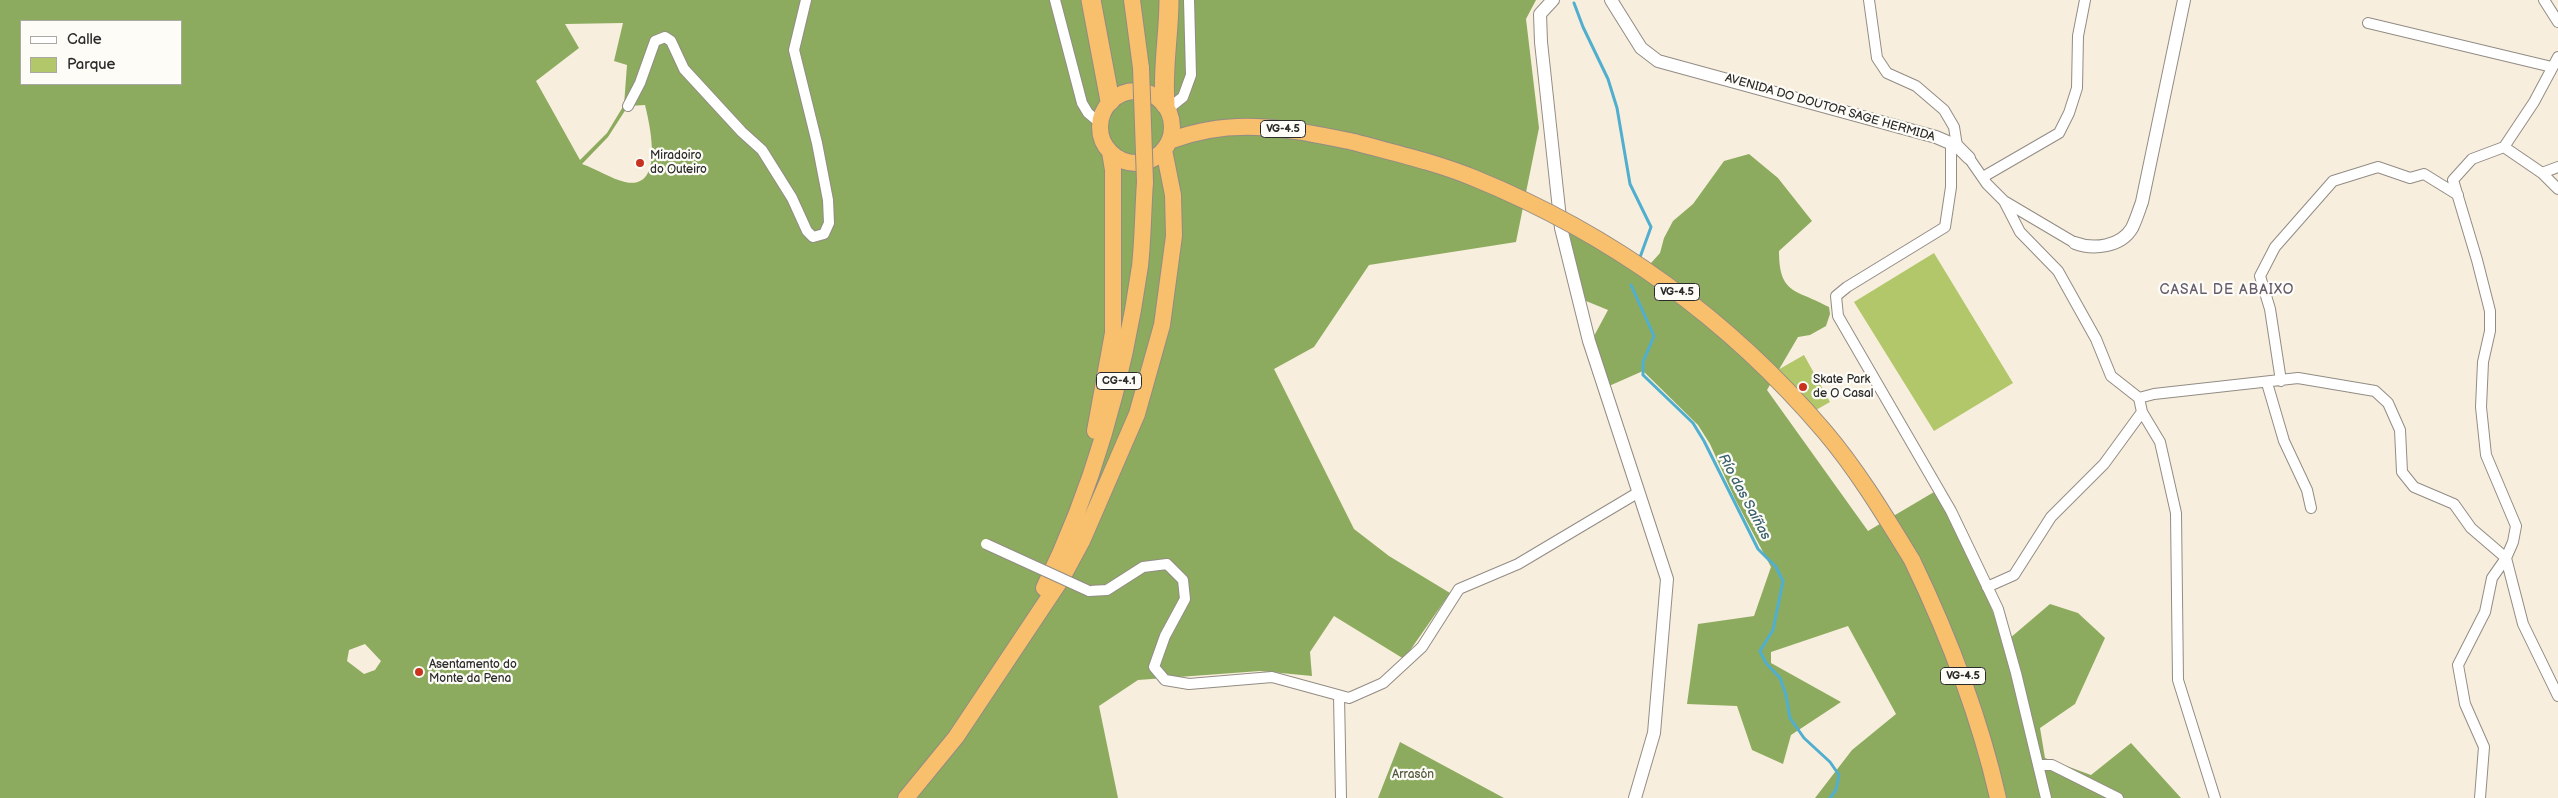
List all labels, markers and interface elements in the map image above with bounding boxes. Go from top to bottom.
legend [20,20,182,85]
text: Calle [67,30,102,49]
text: Parque [67,55,115,74]
street label: AVENIDA DO DOUTOR SAGE HERMIDA [1723,71,1937,145]
road number: VG-4.5 [1260,120,1306,138]
place label: Miradoiro do Outeiro [650,149,707,177]
marker: Miradoiro do Outeiro [634,157,646,169]
district label: CASAL DE ABAIXO [2158,282,2296,298]
road number: VG-4.5 [1654,284,1700,300]
road number: CG-4.1 [1096,372,1142,390]
place label: Skate Park de O Casal [1813,373,1873,401]
marker: Skate Park de O Casal [1797,381,1809,393]
water label: Río das Saíñas [1714,451,1774,543]
place label: Asentamento do Monte da Pena [429,658,517,686]
marker: Asentamento do Monte da Pena [413,666,425,678]
road number: VG-4.5 [1940,668,1986,684]
park label: Arrasón [1392,768,1434,782]

